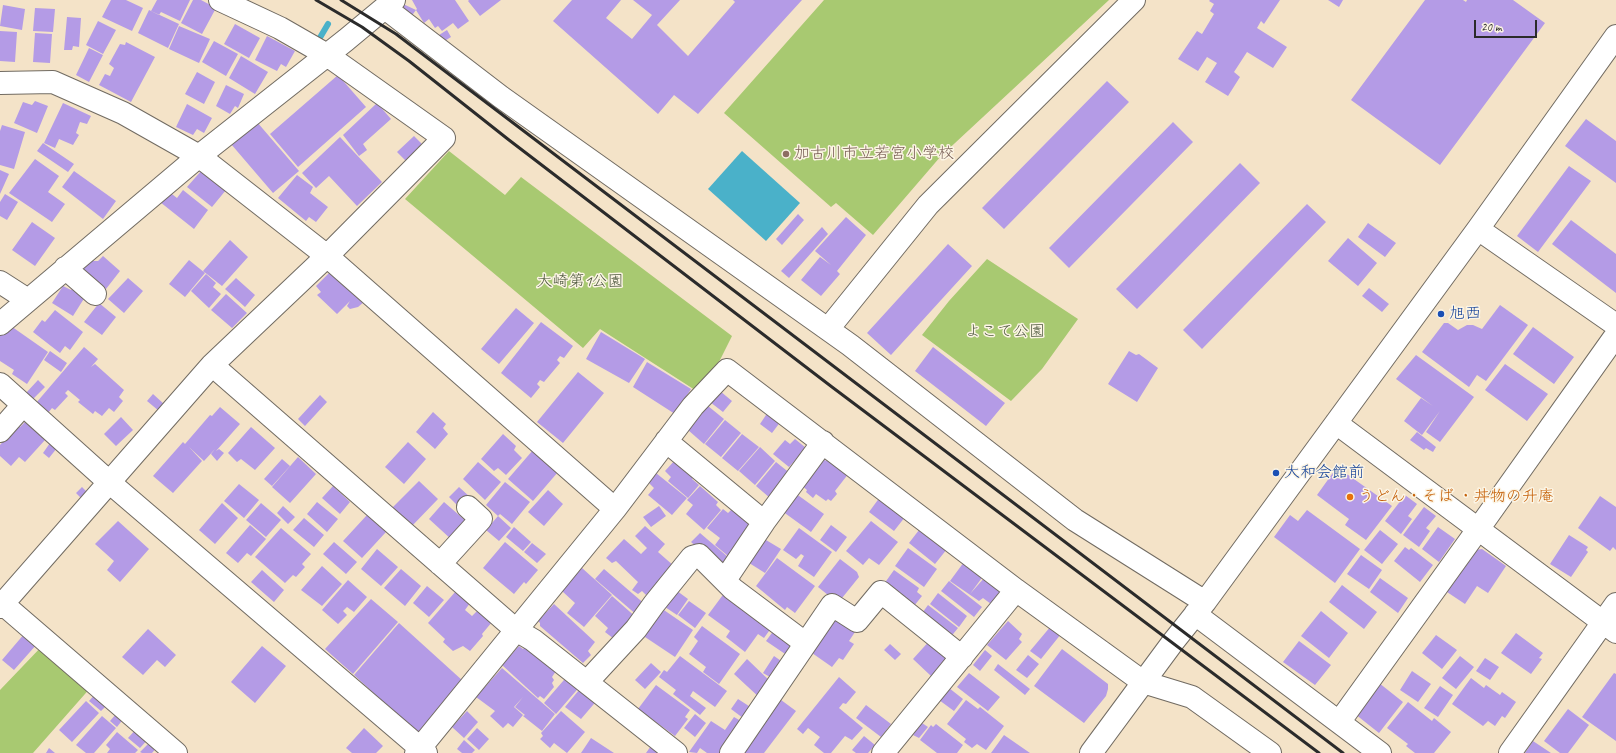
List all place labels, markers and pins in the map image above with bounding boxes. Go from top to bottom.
place label: 加古川市立若宮小学校 [794,144,954,164]
marker: 加古川市立若宮小学校 [781,149,791,159]
place label: 旭西 [1449,304,1481,324]
marker: 旭西 [1436,309,1446,319]
place label: 大和会館前 [1284,463,1364,483]
marker: 大和会館前 [1271,468,1281,478]
place label: うどん・そば ・丼物の升庵 [1358,487,1554,507]
marker: うどん・そば ・丼物の升庵 [1345,492,1355,502]

